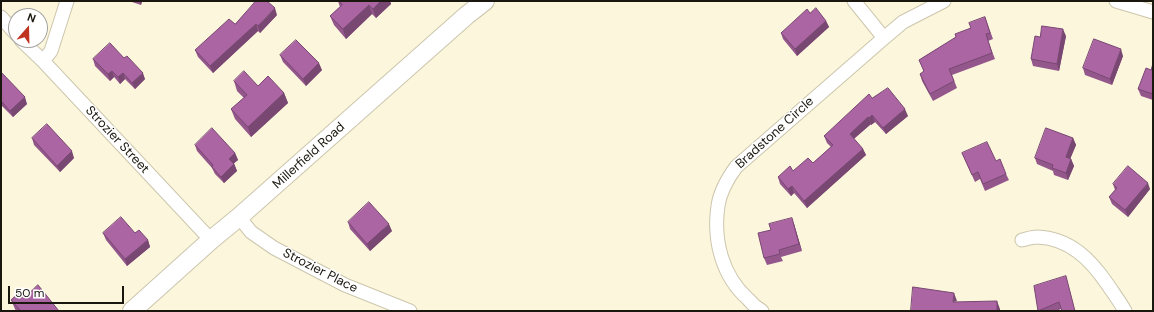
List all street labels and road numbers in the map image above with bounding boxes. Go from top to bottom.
street label: Bradstone Circle [733,94,817,172]
street label: Strozier Street [82,103,152,177]
street label: Millerfield Road [270,120,348,192]
street label: Strozier Place [280,245,360,297]

